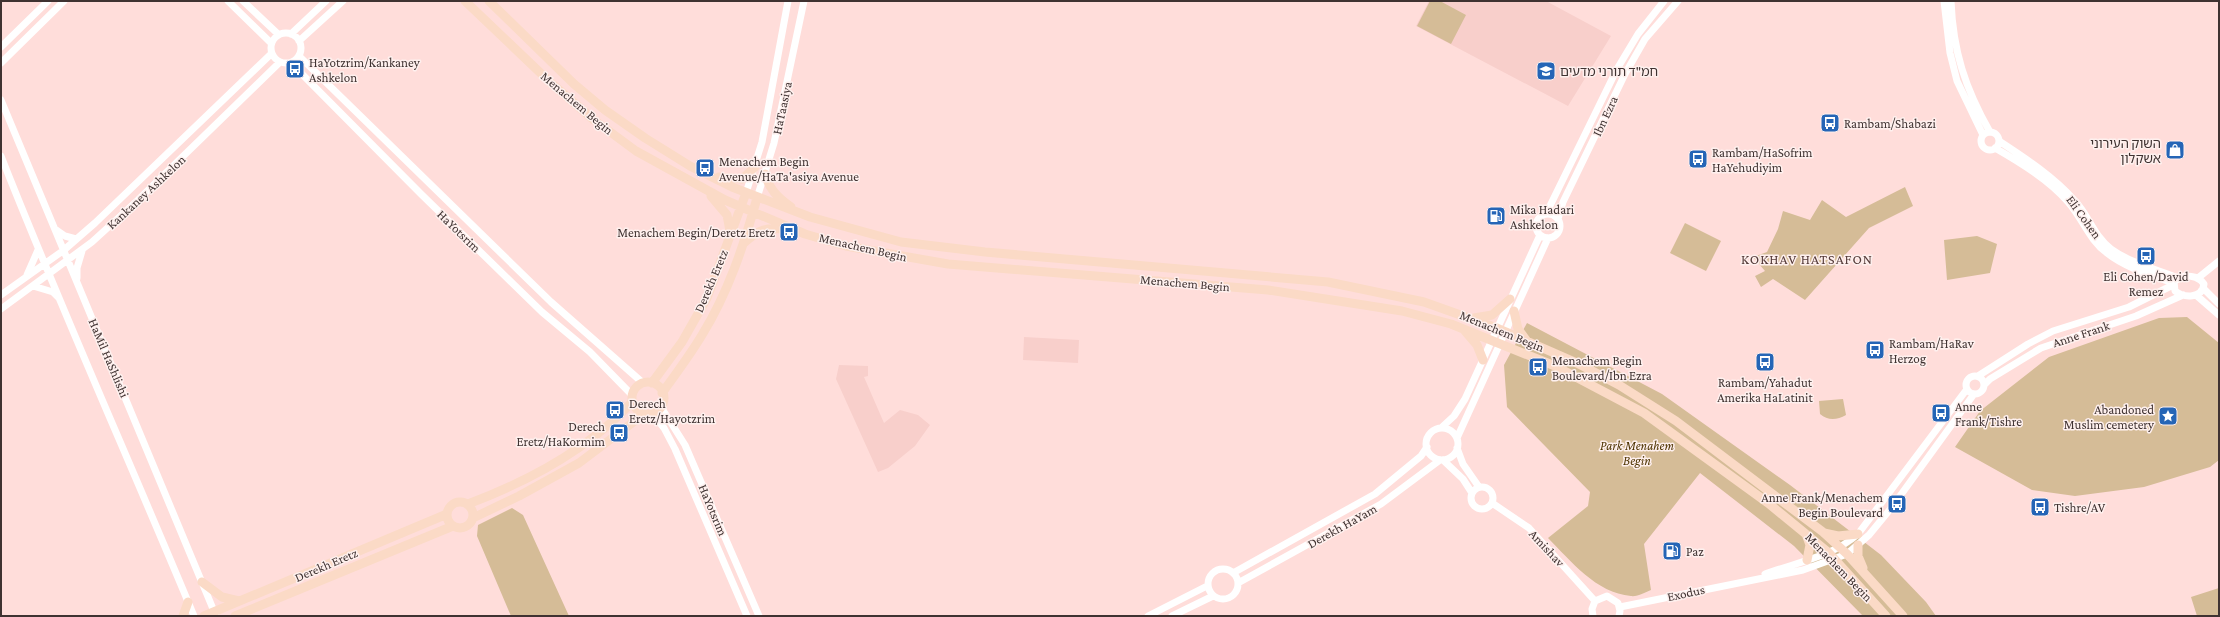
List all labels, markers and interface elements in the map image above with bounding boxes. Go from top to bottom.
place label: HaYotzrim/Kankaney Ashkelon [309,55,421,85]
bus stop icon: HaYotzrim/Kankaney Ashkelon [284,58,306,80]
school or university icon: חמ"ד תורני מדעים [1535,60,1557,82]
place label: חמ"ד תורני מדעים [1560,64,1658,79]
street label: Menachem Begin [538,68,616,138]
street label: HaTaasiya [769,80,795,136]
street label: Ibn Ezra [1589,93,1621,139]
bus stop icon: Rambam/Shabazi [1819,112,1841,134]
place label: Rambam/Shabazi [1844,116,1936,131]
place label: השוק העירוני אשקלון [2090,136,2161,166]
shop icon: השוק העירוני אשקלון [2164,139,2186,161]
place label: Rambam/HaSofrim HaYehudiyim [1712,145,1813,175]
bus stop icon: Rambam/HaSofrim HaYehudiyim [1687,148,1709,170]
street label: Kankaney Ashkelon [104,152,188,232]
place label: Menachem Begin Avenue/HaTa'asiya Avenue [719,154,859,184]
bus stop icon: Menachem Begin Avenue/HaTa'asiya Avenue [694,157,716,179]
street label: Eli Cohen [2063,192,2105,242]
place label: Mika Hadari Ashkelon [1510,202,1575,232]
fuel station icon: Mika Hadari Ashkelon [1485,205,1507,227]
street label: HaYotsrim [434,207,484,256]
bus stop icon: Menachem Begin/Deretz Eretz [778,221,800,243]
place label: Menachem Begin/Deretz Eretz [617,225,775,240]
street label: Menachem Begin [818,230,908,264]
bus stop icon: Eli Cohen/David Remez [2135,245,2157,267]
street label: Derekh Eretz [691,247,731,315]
district label: KOKHAV HATSAFON [1741,251,1873,267]
place label: Eli Cohen/David Remez [2103,269,2189,299]
street label: Menachem Begin [1140,272,1230,294]
street label: Menachem Begin [1458,307,1547,355]
street label: HaMil HaShlishi [86,316,133,400]
street label: Anne Frank [2050,317,2112,350]
place label: Rambam/HaRav Herzog [1889,336,1975,366]
bus stop icon: Rambam/HaRav Herzog [1864,339,1886,361]
bus stop icon: Rambam/Yahadut Amerika HaLatinit [1754,351,1776,373]
place label: Menachem Begin Boulevard/Ibn Ezra [1552,353,1652,383]
bus stop icon: Menachem Begin Boulevard/Ibn Ezra [1527,356,1549,378]
place label: Rambam/Yahadut Amerika HaLatinit [1717,375,1814,405]
place label: Derech Eretz/Hayotzrim [629,396,716,426]
bus stop icon: Derech Eretz/Hayotzrim [604,399,626,421]
place label: Anne Frank/Tishre [1955,399,2022,429]
bus stop icon: Anne Frank/Tishre [1930,402,1952,424]
place label: Abandoned Muslim cemetery [2064,402,2155,432]
place icon: Abandoned Muslim cemetery [2157,405,2179,427]
place label: Derech Eretz/HaKormim [517,419,606,449]
bus stop icon: Derech Eretz/HaKormim [608,422,630,444]
park label: Park Menahem Begin [1600,438,1675,468]
street label: HaYotsrim [695,482,731,539]
place label: Anne Frank/Menachem Begin Boulevard [1761,490,1884,520]
bus stop icon: Anne Frank/Menachem Begin Boulevard [1886,493,1908,515]
bus stop icon: Tishre/AV [2029,496,2051,518]
street label: Derekh HaYam [1305,500,1380,551]
place label: Tishre/AV [2054,500,2106,515]
street label: Amishav [1526,526,1569,570]
street label: Menachem Begin [1802,529,1876,605]
fuel station icon: Paz [1661,540,1683,562]
place label: Paz [1686,544,1704,559]
street label: Derekh Eretz [292,545,360,585]
street label: Exodus [1666,582,1706,604]

